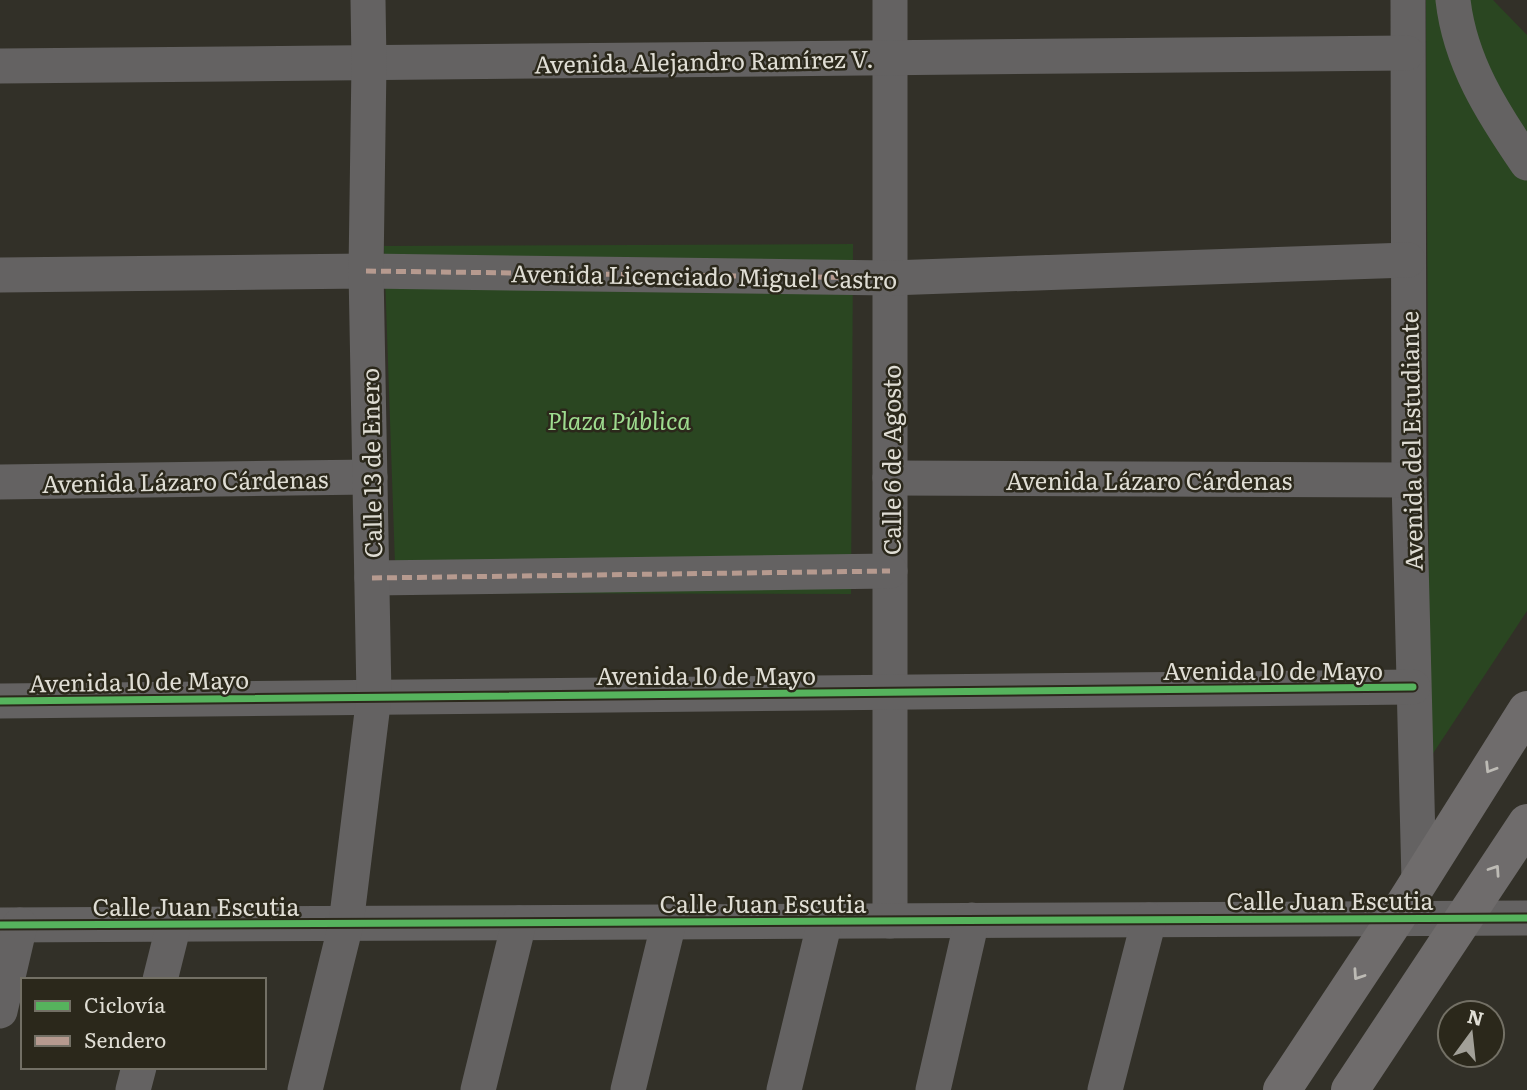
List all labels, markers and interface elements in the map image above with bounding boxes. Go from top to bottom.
street label: Avenida Alejandro Ramírez V. [534,40,874,80]
street label: Avenida Licenciado Miguel Castro [511,254,897,296]
street label: Avenida del Estudiante [1390,311,1430,571]
street label: Calle 6 de Agosto [873,365,908,555]
street label: Calle 13 de Enero [351,368,389,558]
park label: Plaza Pública [547,402,691,437]
street label: Avenida Lázaro Cárdenas [41,460,329,500]
street label: Avenida Lázaro Cárdenas [1006,462,1292,497]
street label: Avenida 10 de Mayo [1163,652,1383,687]
street label: Avenida 10 de Mayo [596,657,816,692]
street label: Avenida 10 de Mayo [29,661,249,699]
one-way arrow [1486,760,1499,773]
one-way arrow [1487,865,1500,878]
street label: Calle Juan Escutia [1226,882,1434,917]
street label: Calle Juan Escutia [659,885,867,920]
street label: Calle Juan Escutia [92,888,300,923]
one-way arrow [1354,967,1367,980]
legend [21,978,266,1069]
text: Ciclovía [84,988,166,1019]
north arrow [1436,999,1506,1069]
text: N [1464,1001,1487,1032]
text: Sendero [84,1023,166,1054]

